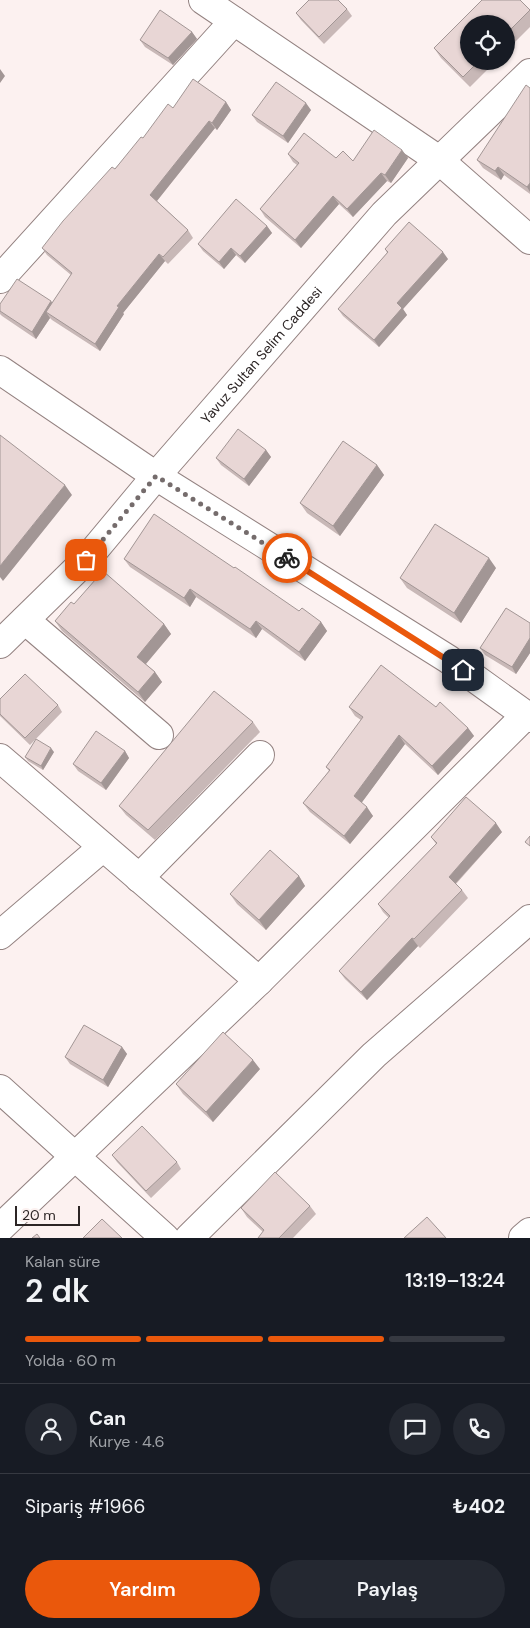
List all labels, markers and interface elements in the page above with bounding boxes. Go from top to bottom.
map controls [460,15,515,70]
button: locate [460,15,515,70]
street label: Yavuz Sultan Selim Caddesi [197,283,326,427]
courier [262,533,312,583]
pin [65,539,107,581]
icon: bike [273,544,301,572]
icon: bag [72,546,100,574]
pin [442,649,484,691]
icon: home [449,656,477,684]
scale bar [15,1203,80,1226]
text: 20 m [22,1206,56,1224]
text: Kalan süre [25,1251,100,1272]
text: 13:19–13:24 [405,1268,505,1293]
text: 2 dk [25,1270,90,1312]
text: Yolda · 60 m [25,1350,116,1371]
button: person [25,1403,77,1455]
button: chat [389,1403,441,1455]
button: phone [453,1403,505,1455]
text: Can [89,1406,126,1431]
text: Kurye · 4.6 [89,1431,165,1452]
text: Sipariş #1966 [25,1494,145,1519]
text: ₺402 [453,1494,505,1519]
button: Yardım [25,1560,260,1618]
button: Paylaş [270,1560,505,1618]

